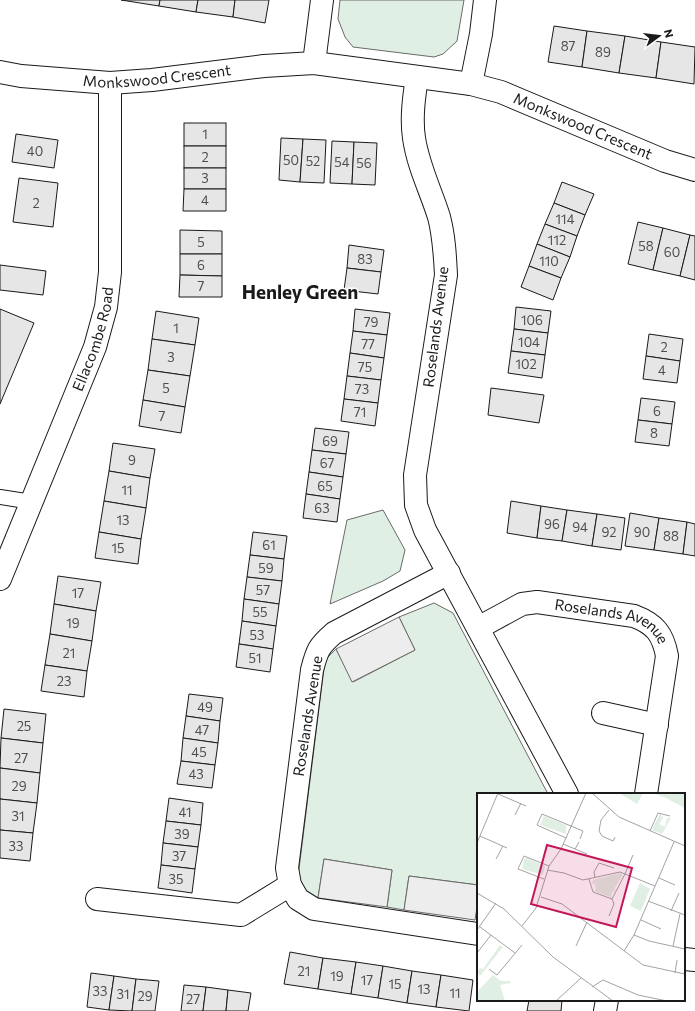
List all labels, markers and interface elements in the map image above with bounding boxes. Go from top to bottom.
north arrow [639,16,679,56]
text: N [662,28,676,39]
house number: 87 [561,38,575,54]
house number: 89 [595,44,611,60]
street label: Monkswood Crescent [82,60,232,91]
street label: Monkswood Crescent [511,88,655,163]
house number: 1 [202,126,208,142]
house number: 40 [27,143,43,159]
house number: 2 [201,149,209,165]
house number: 50 [283,152,299,168]
house number: 52 [306,153,320,169]
house number: 54 [334,154,350,170]
house number: 56 [356,155,372,171]
house number: 3 [201,170,209,186]
house number: 4 [201,192,209,208]
house number: 2 [32,195,40,211]
house number: 114 [556,211,575,227]
house number: 112 [548,232,566,248]
house number: 5 [197,234,205,250]
house number: 58 [638,238,654,254]
house number: 60 [664,244,680,260]
house number: 83 [357,251,373,267]
house number: 110 [539,253,559,269]
house number: 6 [197,257,205,273]
street label: Roselands Avenue [419,265,451,388]
house number: 7 [198,278,205,294]
district label: Henley Green [242,280,358,303]
street label: Ellacombe Road [68,286,116,394]
house number: 106 [521,312,543,328]
house number: 79 [364,314,378,330]
house number: 1 [173,320,179,336]
house number: 104 [518,334,540,350]
house number: 77 [361,336,375,352]
house number: 2 [660,339,668,355]
house number: 3 [167,349,175,365]
house number: 102 [515,356,537,372]
house number: 75 [358,359,372,375]
house number: 4 [658,362,666,378]
house number: 5 [162,380,170,396]
house number: 73 [355,381,369,397]
house number: 6 [653,403,661,419]
house number: 71 [354,404,366,420]
house number: 7 [159,408,166,424]
house number: 8 [650,425,658,441]
house number: 69 [322,433,338,449]
house number: 9 [128,452,136,468]
house number: 67 [320,455,334,471]
house number: 65 [317,478,333,494]
house number: 11 [121,482,133,498]
house number: 63 [314,500,330,516]
house number: 13 [117,512,129,528]
house number: 96 [544,516,560,532]
house number: 94 [572,519,588,535]
house number: 92 [601,524,617,540]
house number: 90 [634,524,650,540]
house number: 88 [663,528,679,544]
house number: 61 [262,537,276,553]
house number: 15 [111,540,125,556]
house number: 59 [258,560,274,576]
house number: 57 [256,582,270,598]
house number: 17 [72,585,84,601]
street label: Roselands Avenue [553,595,673,646]
house number: 55 [253,604,267,620]
house number: 19 [66,615,80,631]
house number: 53 [250,627,264,643]
house number: 21 [63,645,75,661]
house number: 51 [248,650,262,666]
street label: Roselands Avenue [289,654,325,777]
house number: 23 [57,673,71,689]
house number: 49 [197,699,213,715]
house number: 25 [17,718,31,734]
house number: 47 [195,722,209,738]
house number: 45 [191,744,207,760]
house number: 27 [14,750,28,766]
house number: 43 [188,766,204,782]
house number: 29 [11,778,27,794]
inset map [477,793,685,1001]
house number: 41 [179,804,191,820]
house number: 31 [12,808,24,824]
house number: 39 [174,826,190,842]
house number: 33 [9,838,23,854]
house number: 37 [172,848,186,864]
house number: 35 [169,871,183,887]
house number: 21 [298,963,310,979]
house number: 19 [330,968,344,984]
house number: 17 [361,972,373,988]
house number: 15 [388,976,402,992]
house number: 13 [418,981,430,997]
house number: 33 [93,983,107,999]
house number: 11 [449,985,461,1001]
house number: 31 [117,986,129,1002]
house number: 29 [137,988,153,1004]
house number: 27 [186,991,200,1007]

